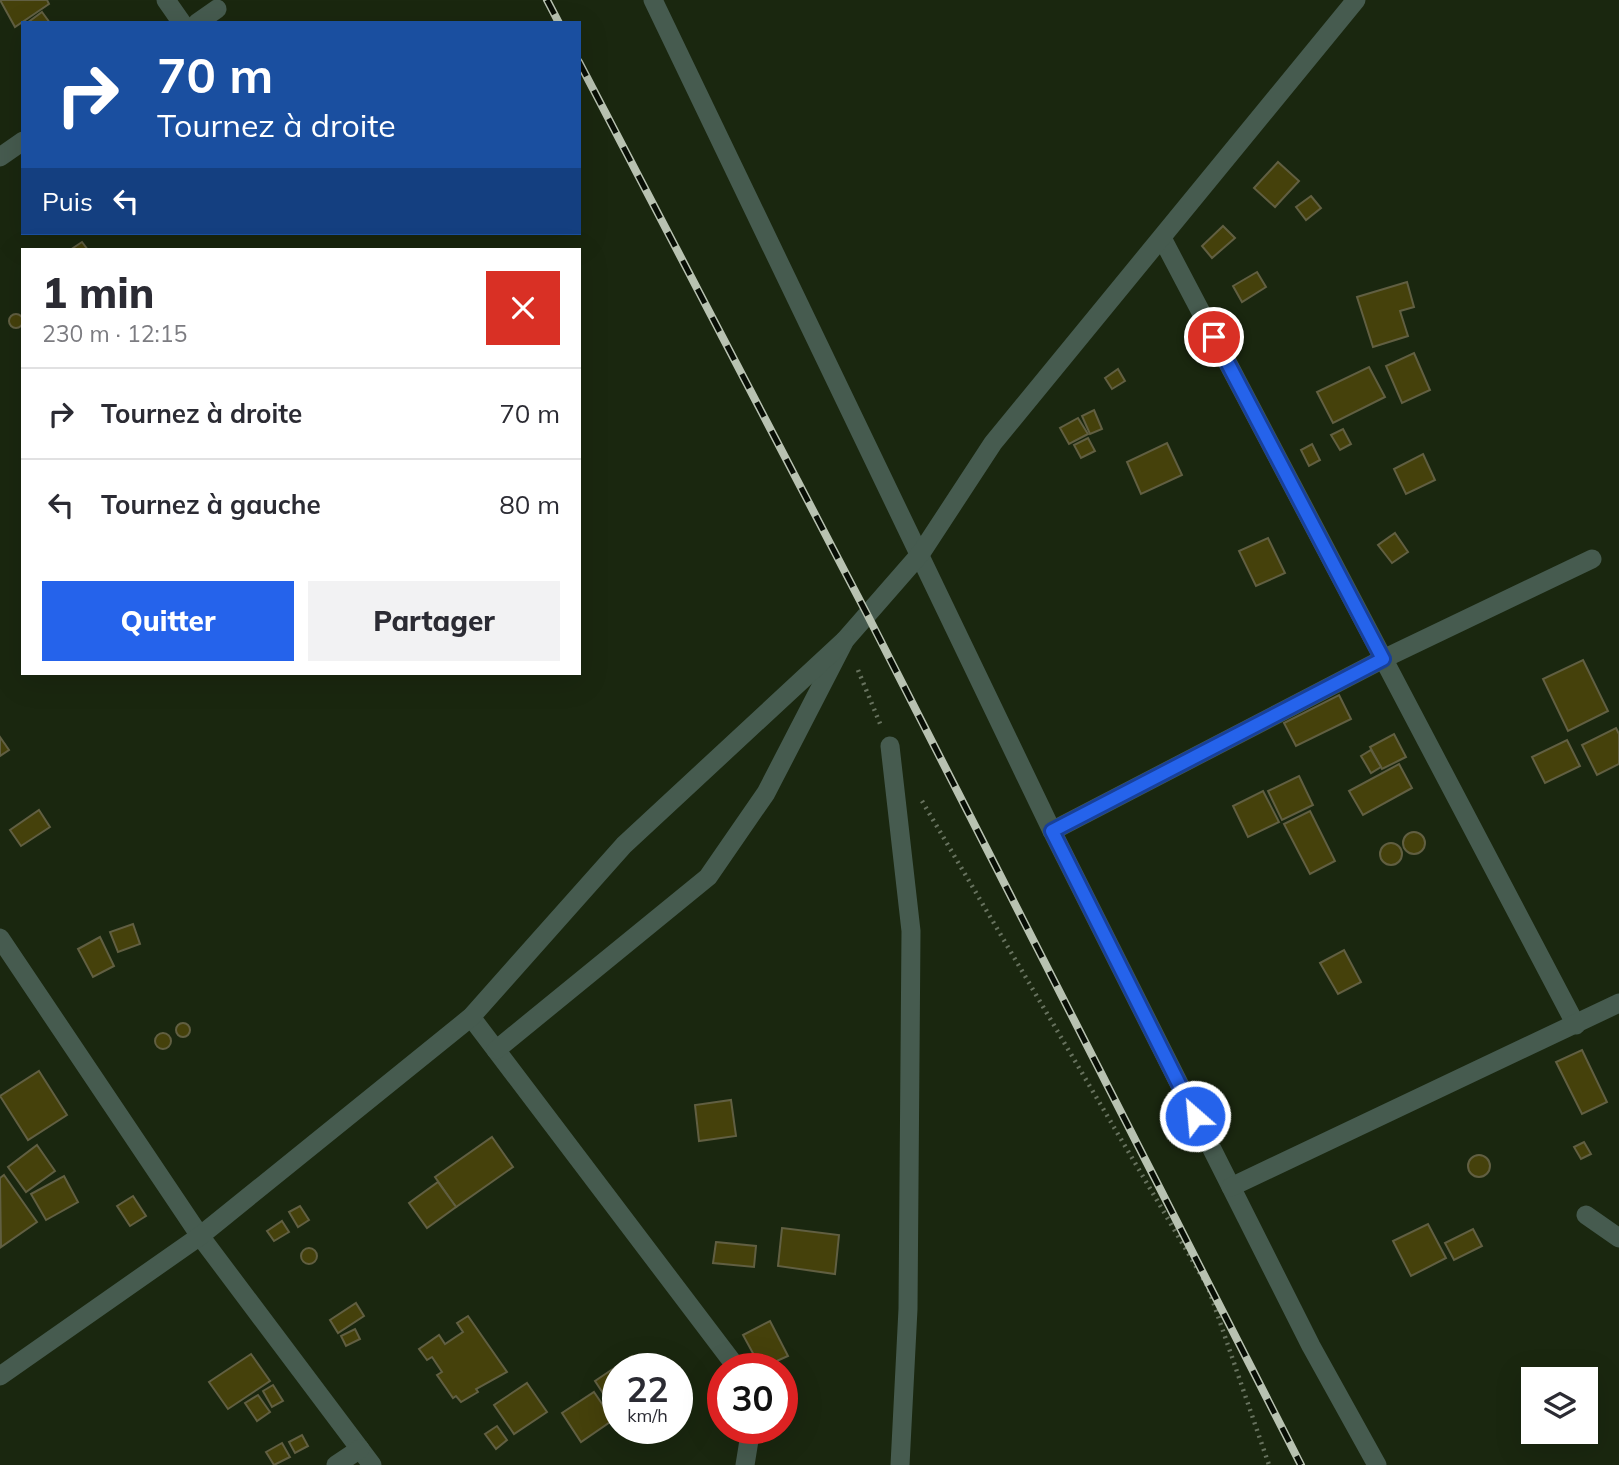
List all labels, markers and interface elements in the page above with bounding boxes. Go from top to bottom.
text: 70 m [157,44,273,105]
icon: right [42,49,133,140]
text: Tournez à droite [157,105,396,145]
icon: left [107,182,145,220]
text: Puis [42,185,93,218]
text: 1 min [42,266,155,319]
button: close [486,271,560,345]
pin [1184,307,1244,367]
icon: arrive [1195,318,1233,356]
text: 230 m · 12:15 [42,319,187,348]
icon: right [42,395,80,433]
text: Tournez à droite [101,397,302,430]
text: 70 m [499,397,560,430]
icon: left [42,486,80,524]
text: Tournez à gauche [101,488,321,521]
text: 80 m [499,488,560,521]
button: Quitter [42,581,294,661]
button: Partager [308,581,560,661]
position arrow [1158,1079,1232,1153]
speed limit sign: 30 [707,1353,798,1444]
text: 22 [626,1367,669,1411]
map controls [1521,1367,1598,1444]
button: layers [1521,1367,1598,1444]
text: km/h [627,1404,668,1427]

